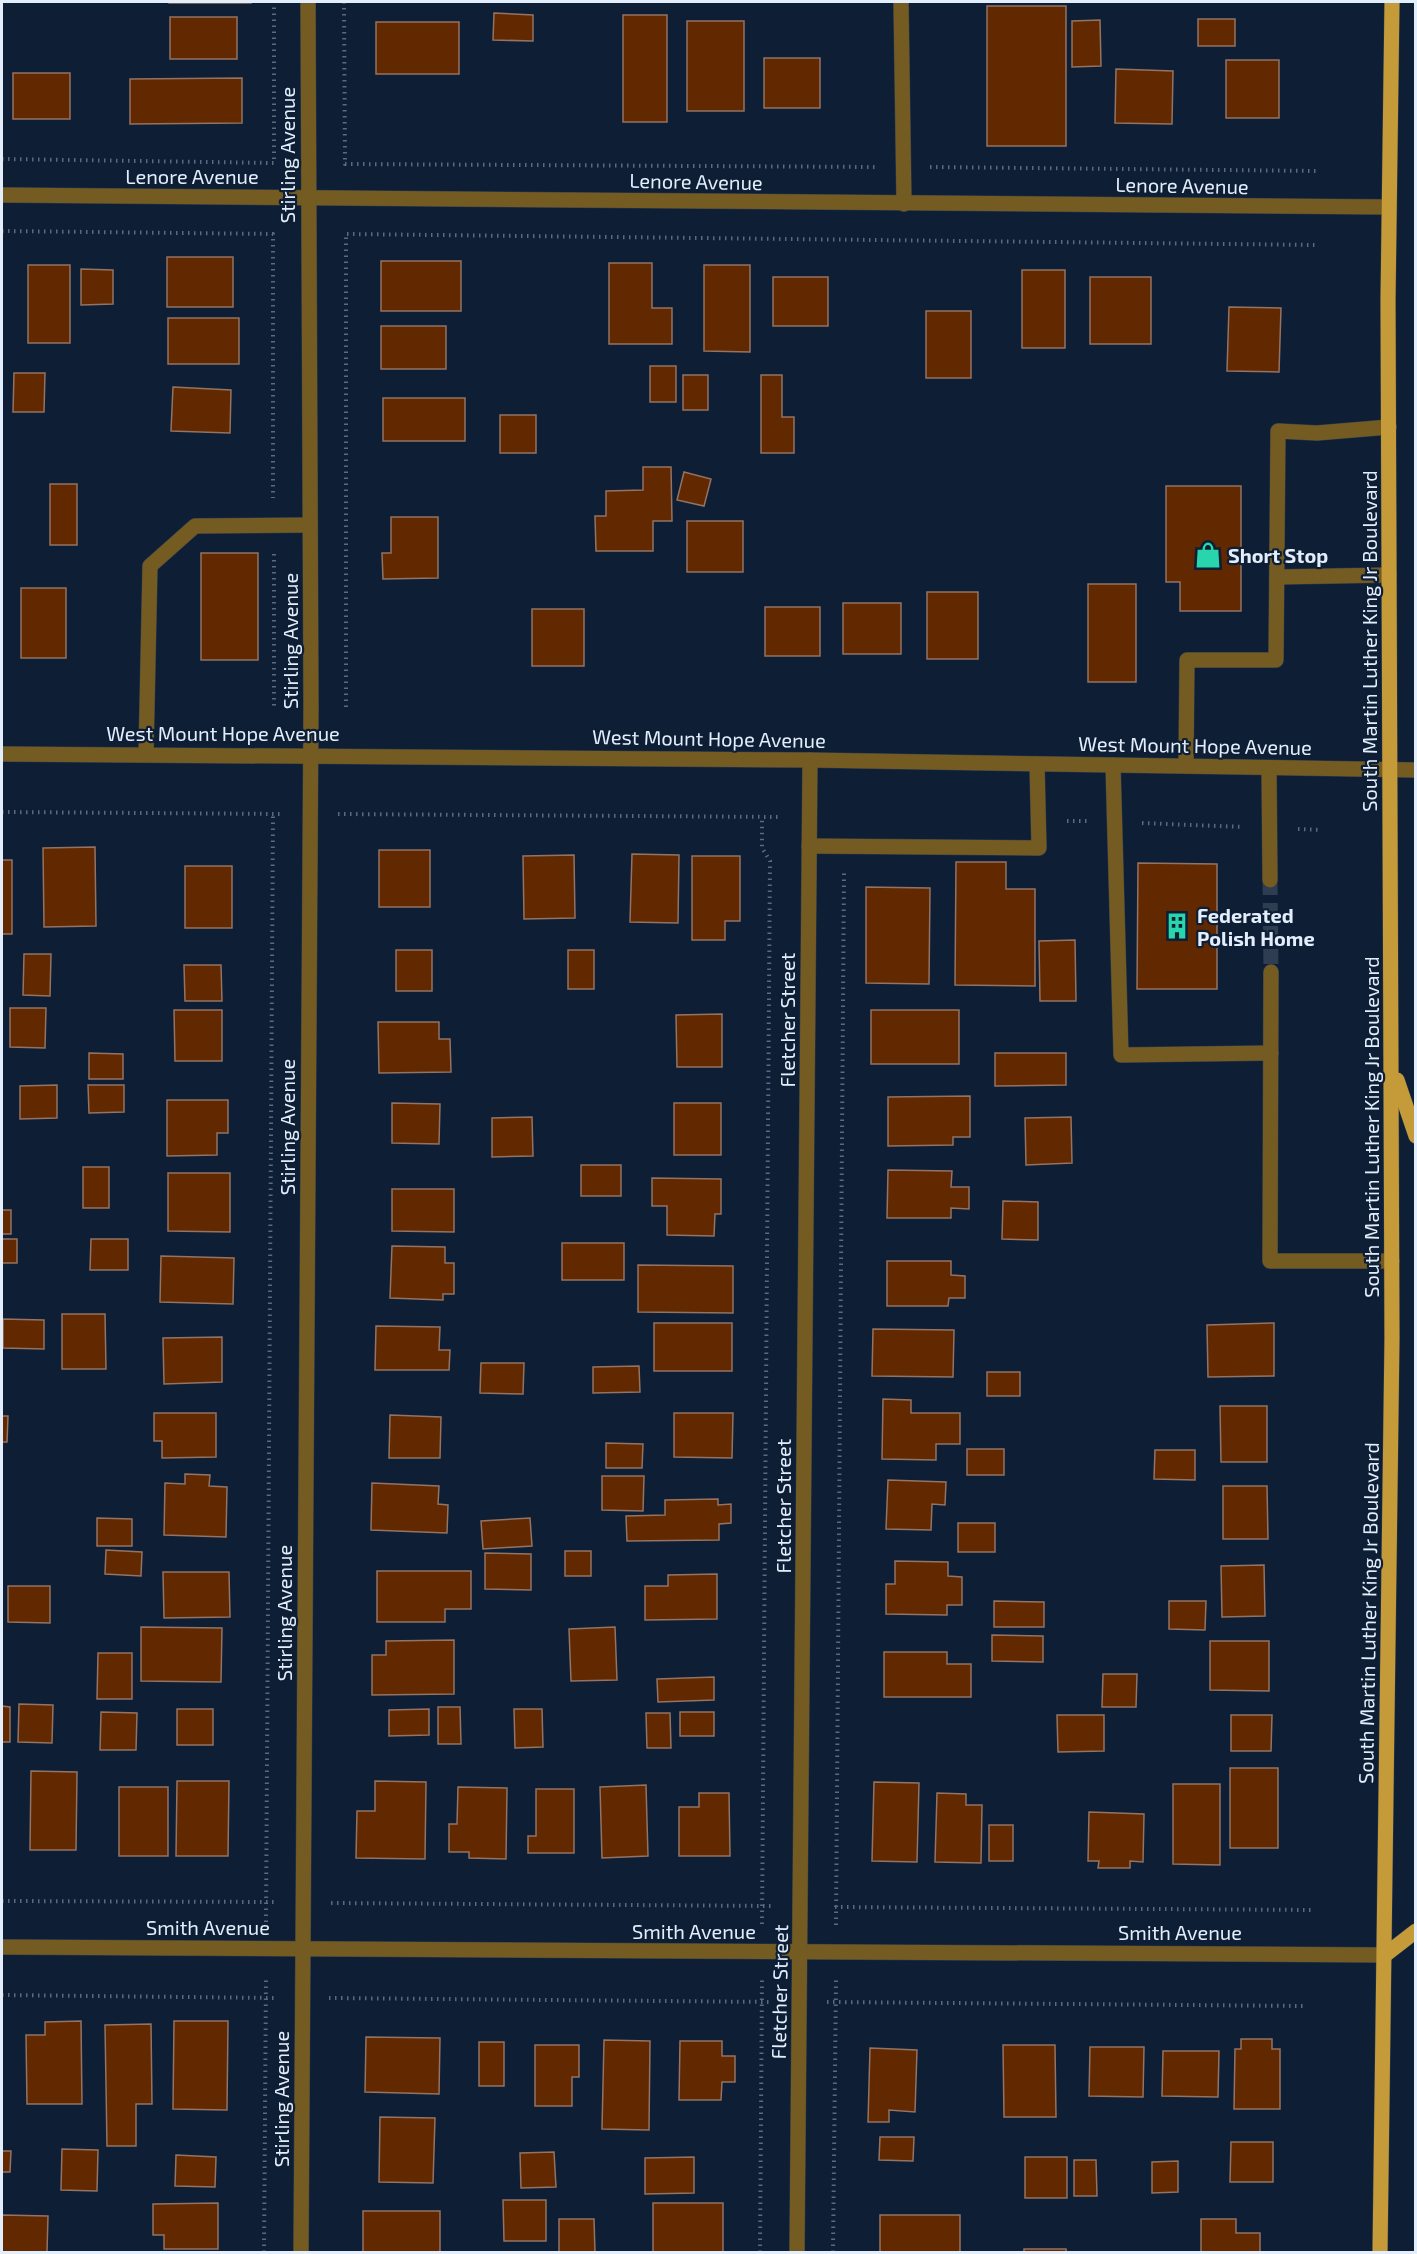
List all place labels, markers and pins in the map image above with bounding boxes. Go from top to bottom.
shop icon: Short Stop [1193,540,1223,570]
place label: Short Stop [1228,543,1328,567]
place label: Federated Polish Home [1197,903,1315,950]
building icon: Federated Polish Home [1162,911,1192,941]

